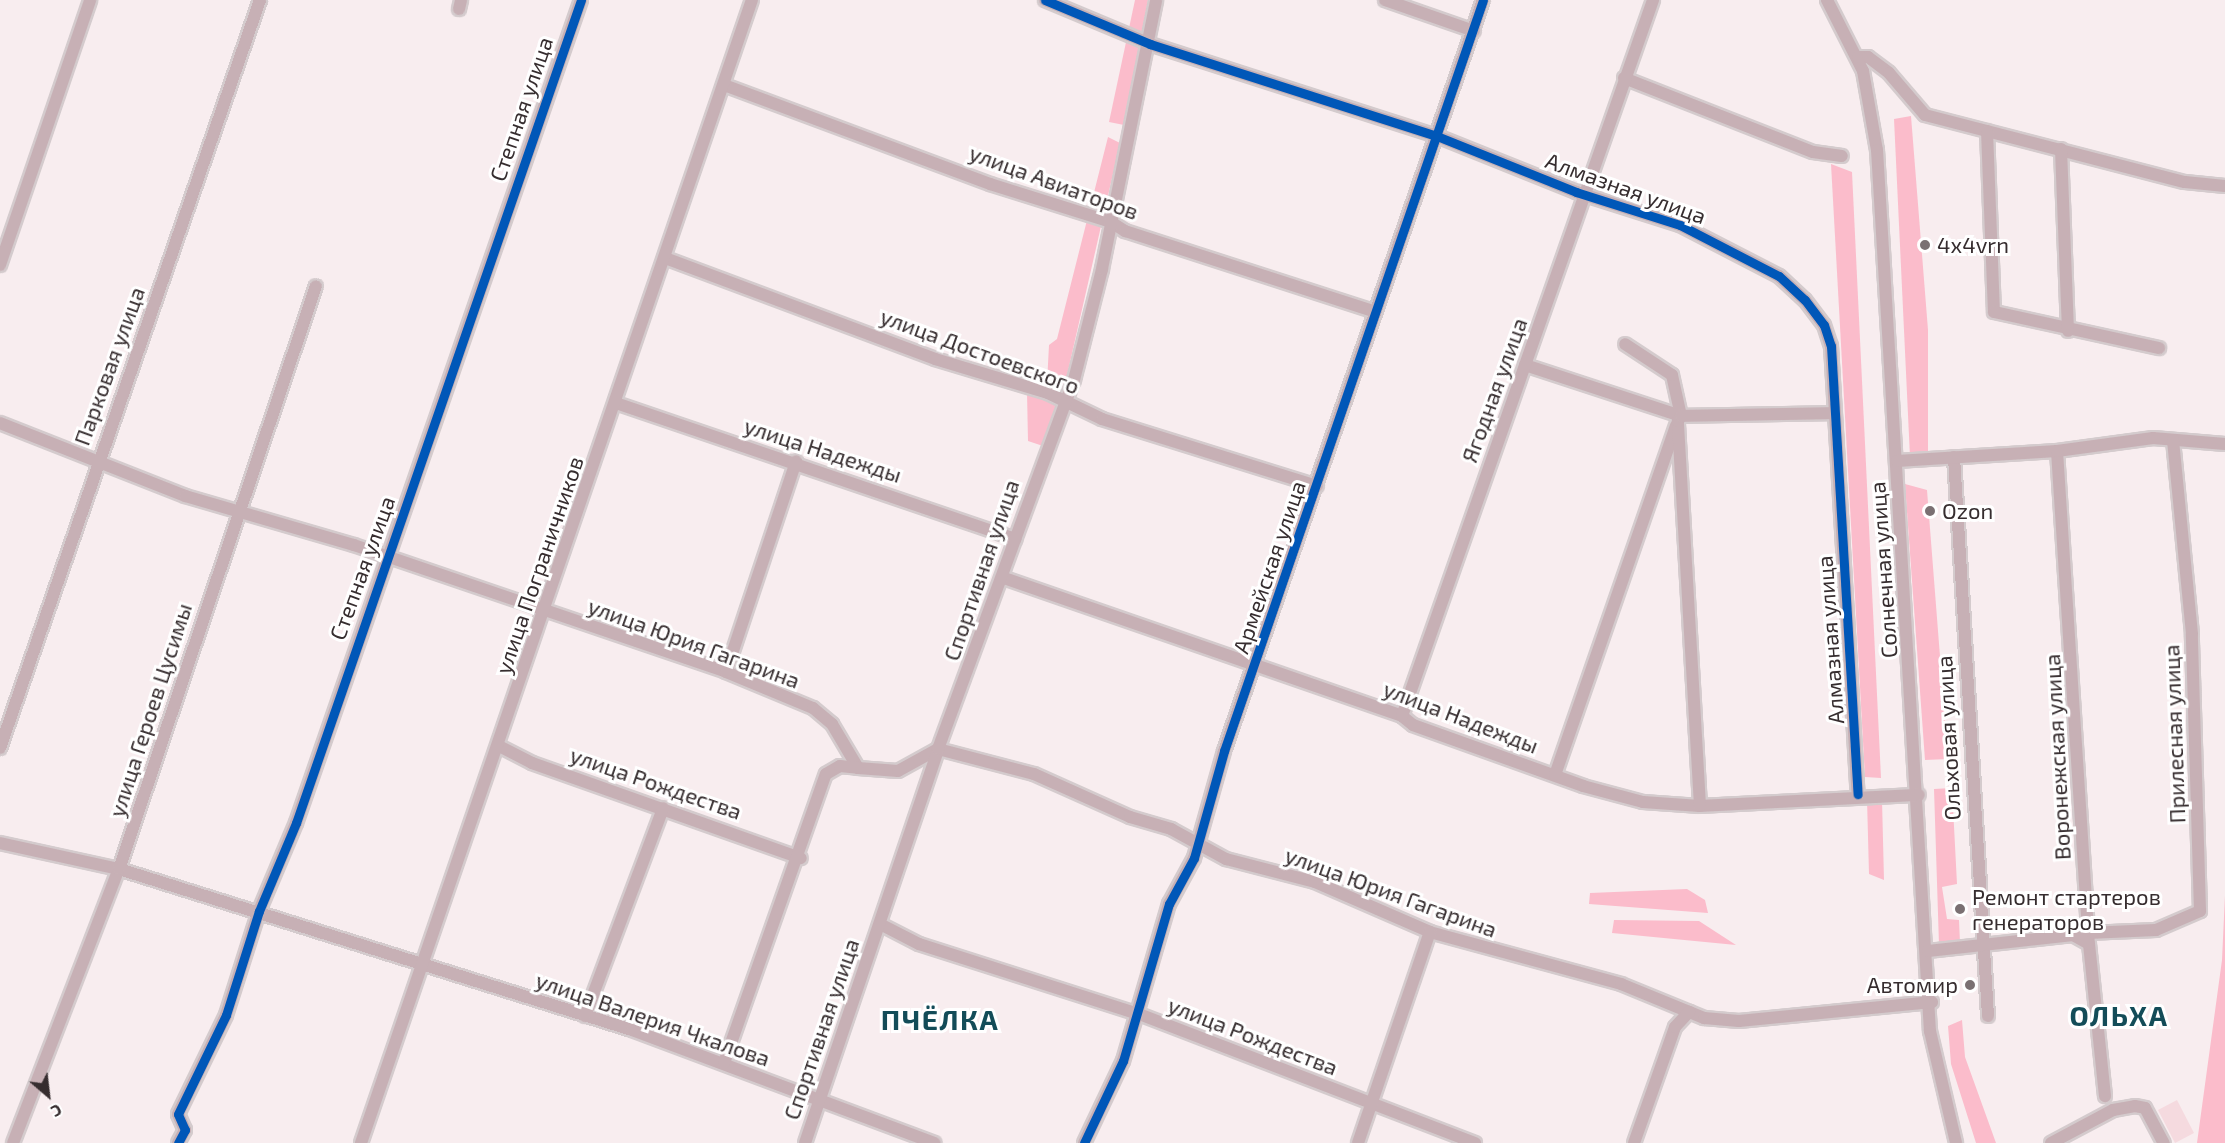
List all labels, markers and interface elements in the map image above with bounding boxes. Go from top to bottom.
street label: Степная улица [484,33,558,185]
street label: улица Авиаторов [966,139,1142,225]
street label: Алмазная улица [1542,147,1710,229]
place label: 4x4vrn [1937,232,2009,258]
marker: 4x4vrn [1918,238,1932,252]
street label: Парковая улица [68,283,150,449]
street label: улица Достоевского [877,303,1083,399]
street label: Ягодная улица [1456,314,1532,466]
street label: улица Надежды [741,412,905,488]
street label: улица Пограничников [489,453,589,677]
street label: Спортивная улица [938,476,1024,664]
street label: Армейская улица [1227,477,1311,657]
street label: Солнечная улица [1864,481,1902,659]
street label: Степная улица [324,493,400,643]
place label: Ozon [1942,498,1993,524]
marker: Ozon [1923,504,1937,518]
street label: Алмазная улица [1811,555,1849,725]
street label: улица Юрия Гагарина [585,592,803,694]
street label: улица Героев Цусимы [103,600,197,820]
street label: Прилесная улица [2158,644,2190,824]
street label: Воронежская улица [2038,653,2076,861]
street label: Ольховая улица [1931,655,1965,821]
street label: улица Надежды [1380,675,1542,759]
street label: улица Рождества [567,741,745,825]
street label: улица Юрия Гагарина [1282,841,1500,943]
place label: Ремонт стартеров генераторов [1972,883,2161,934]
marker: Ремонт стартеров генераторов [1953,902,1967,916]
street label: Спортивная улица [778,935,864,1123]
street label: улица Валерия Чкалова [532,966,774,1072]
place label: Автомир [1867,972,1958,998]
marker: Автомир [1963,978,1977,992]
street label: улица Рождества [1164,991,1342,1081]
district label: ОЛЬХА [2070,998,2168,1032]
district label: ПЧЁЛКА [881,1002,999,1036]
north arrow [18,1065,78,1125]
text: С [48,1101,65,1122]

